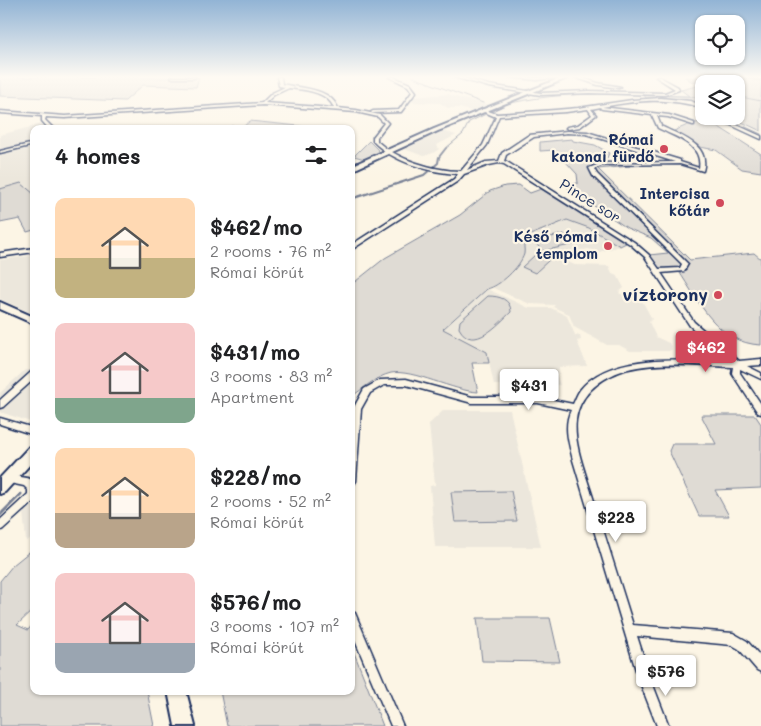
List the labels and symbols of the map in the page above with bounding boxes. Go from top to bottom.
place label: Római katonai fürdő [551,129,654,166]
marker: Római katonai fürdő [658,143,670,155]
street label: Pince sor [556,173,625,227]
place label: Intercisa kőtár [640,183,710,220]
marker: Intercisa kőtár [714,197,726,209]
place label: Késő római templom [514,226,598,263]
marker: Késő római templom [602,240,614,252]
place label: víztorony [622,282,708,306]
marker: víztorony [712,289,724,301]
pin: $462 [676,330,736,373]
pin: $431 [499,368,559,411]
pin: $228 [586,500,646,543]
pin: $576 [636,654,696,697]

